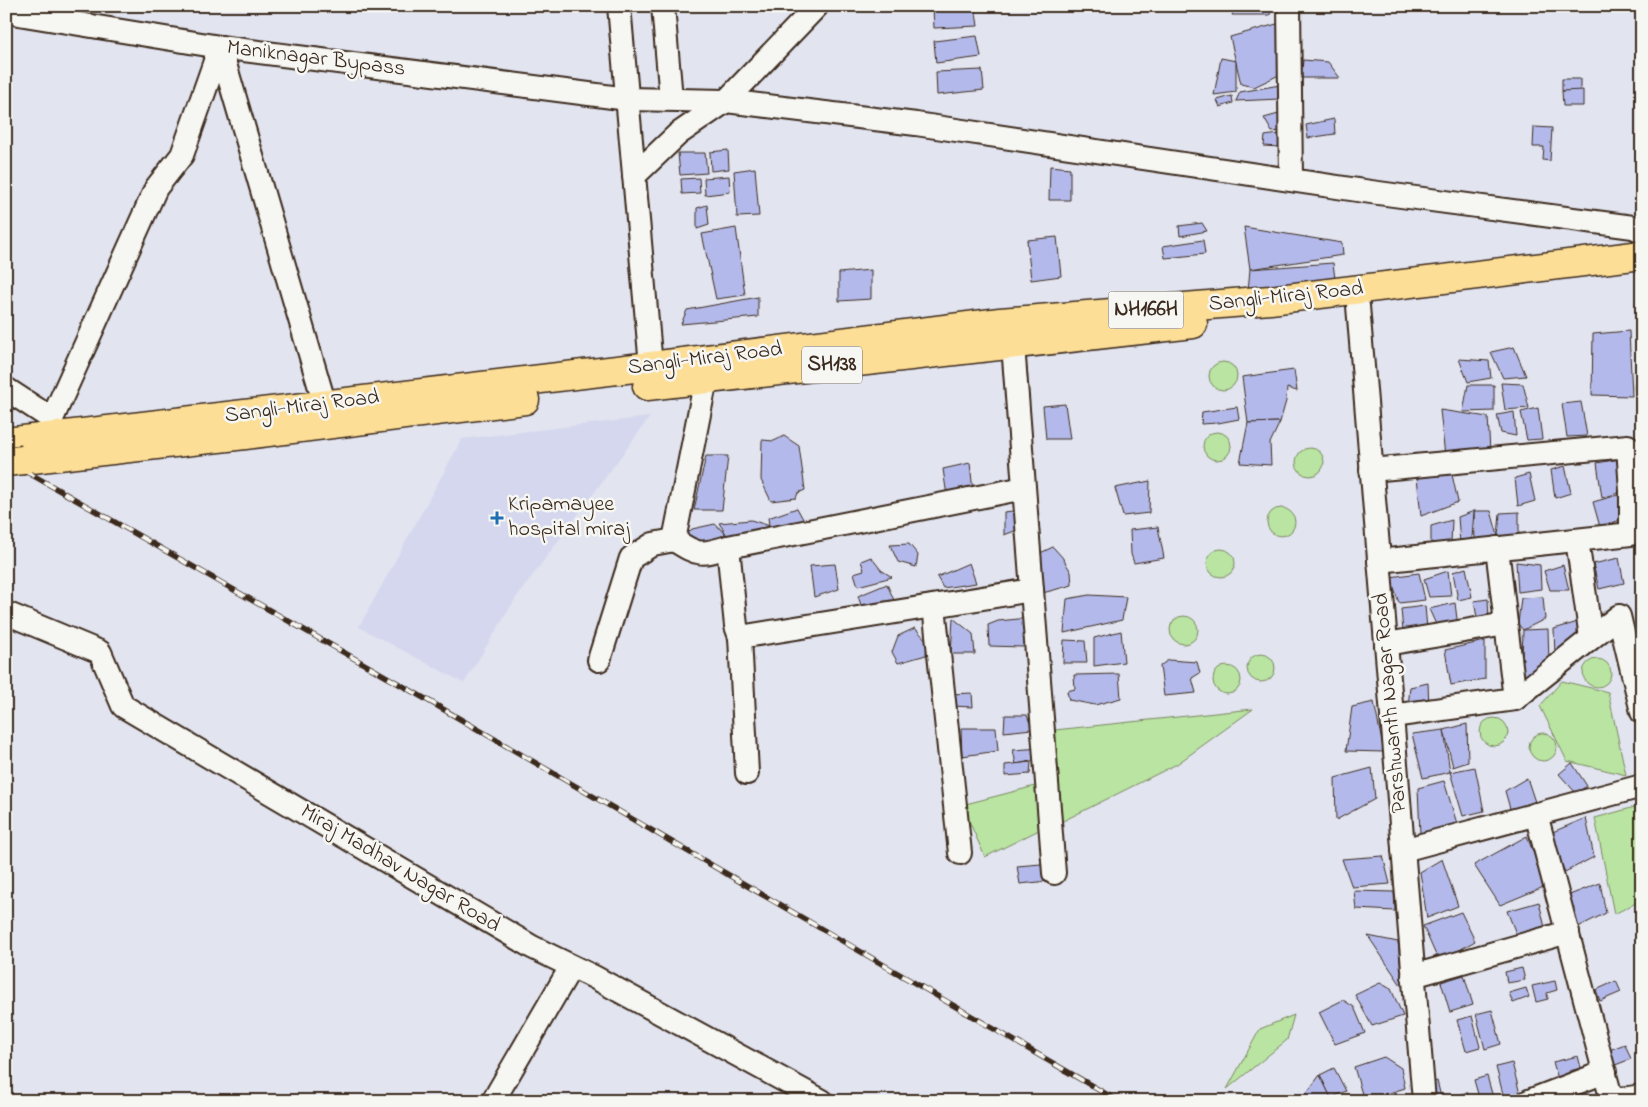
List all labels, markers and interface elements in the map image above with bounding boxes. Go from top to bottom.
street label: Maniknagar Bypass [225,32,407,87]
street label: Sangli-Miraj Road [1207,273,1365,322]
road number: NH166H [1108,292,1184,328]
street label: Sangli-Miraj Road [626,334,784,385]
road number: SH138 [802,346,862,384]
street label: Sangli-Miraj Road [223,382,381,433]
place label: Kripamayee hospital miraj [508,489,630,546]
marker: Kripamayee hospital miraj [490,511,504,525]
street label: Parshwanth Nagar Road [1365,591,1418,814]
street label: Miraj Madhav Nagar Road [293,796,506,942]

